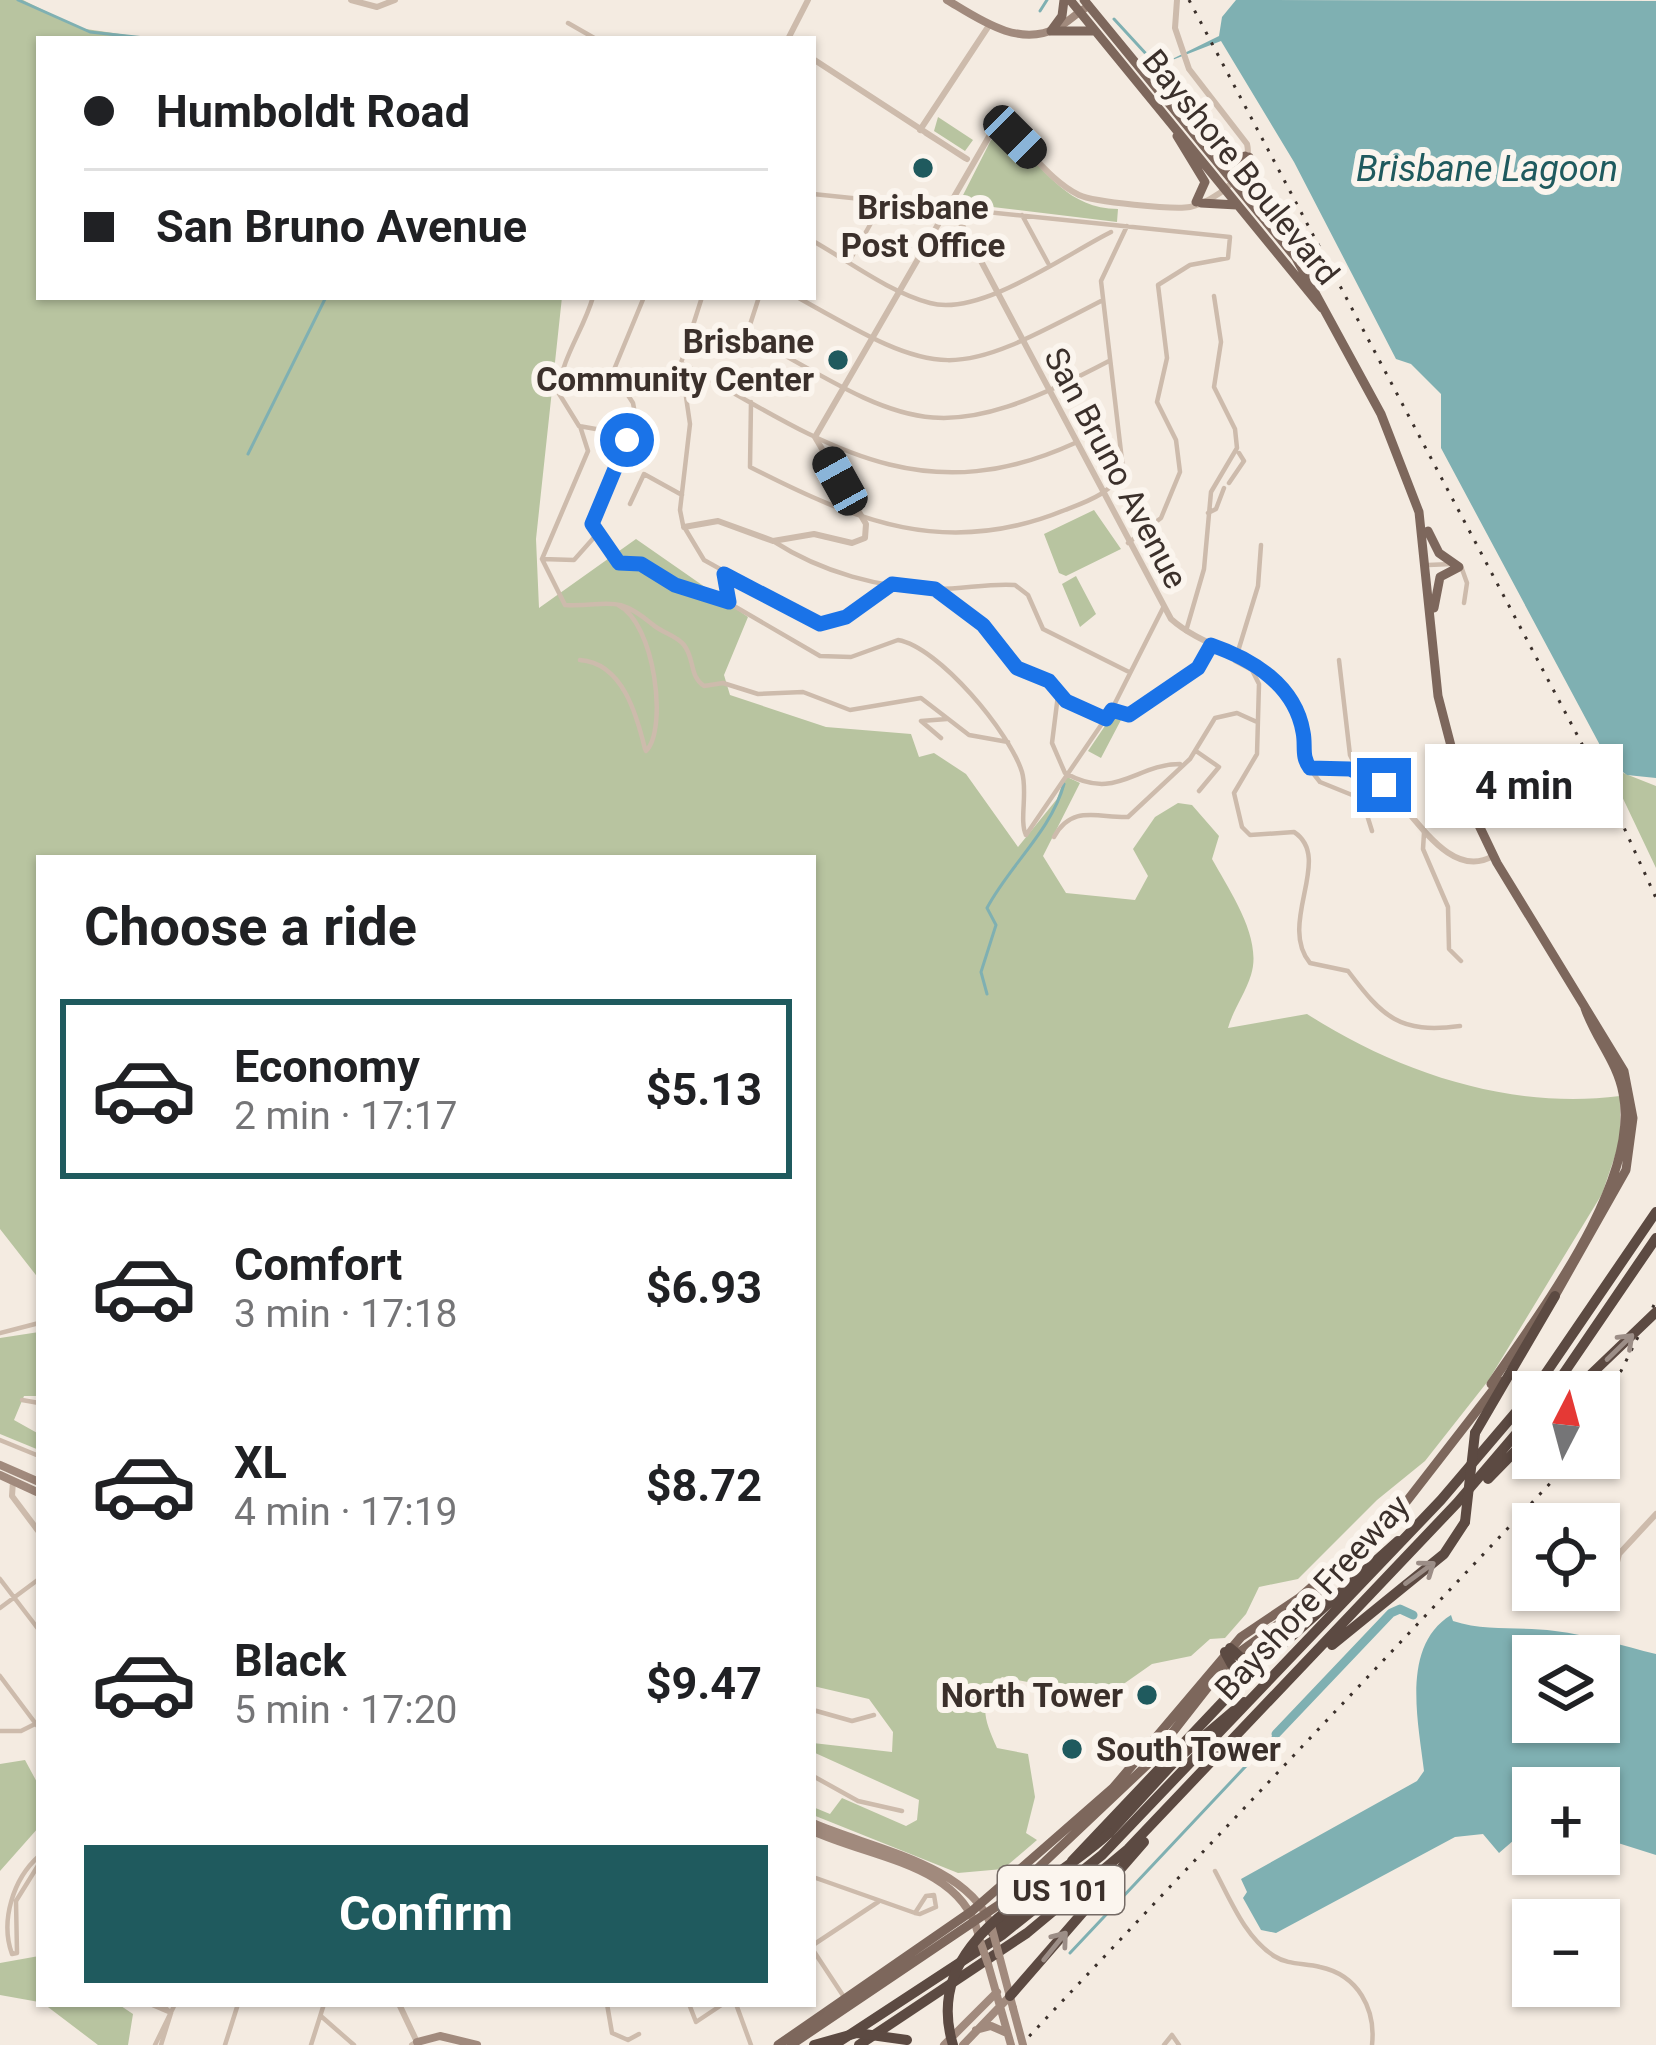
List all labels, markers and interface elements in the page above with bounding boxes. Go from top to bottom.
street label: Bayshore Boulevard [1134,42,1348,292]
text: Humboldt Road [156,85,470,138]
car [977,99,1053,175]
water label: Brisbane Lagoon [1356,148,1618,190]
marker: Brisbane Post Office [910,155,936,181]
place label: Brisbane Post Office [841,188,1005,265]
text: San Bruno Avenue [156,200,527,253]
place label: Brisbane Community Center [536,322,814,399]
street label: San Bruno Avenue [1036,341,1196,595]
marker: Brisbane Community Center [825,347,851,373]
route start [600,413,654,467]
car [807,441,873,521]
callout: 4 min [1426,743,1624,827]
route end [1357,758,1411,812]
text: 4 min [1475,763,1573,809]
text: Choose a ride [84,895,417,958]
icon: car [90,1035,198,1143]
text: Economy [234,1040,420,1093]
text: $5.13 [646,1063,762,1116]
text: 2 min · 17:17 [234,1093,457,1139]
icon: car [90,1233,198,1341]
text: Comfort [234,1238,402,1291]
text: $6.93 [646,1261,762,1314]
text: 3 min · 17:18 [234,1291,457,1337]
one-way arrow [1605,1333,1634,1361]
north arrow [1512,1371,1620,1479]
map controls [1512,1371,1620,2007]
icon: car [90,1431,198,1539]
text: XL [234,1436,287,1489]
text: $8.72 [646,1459,762,1512]
street label: Bayshore Freeway [1207,1486,1417,1708]
text: 4 min · 17:19 [234,1489,457,1535]
button: locate [1512,1503,1620,1611]
one-way arrow [1403,1561,1436,1586]
icon: car [90,1629,198,1737]
text: Black [234,1634,346,1687]
button: layers [1512,1635,1620,1743]
text: $9.47 [646,1657,762,1710]
place label: North Tower [941,1676,1123,1715]
marker: North Tower [1134,1682,1160,1708]
text: 5 min · 17:20 [234,1687,457,1733]
place label: South Tower [1096,1730,1281,1769]
marker: South Tower [1059,1736,1085,1762]
button: + [1512,1767,1620,1875]
button: Confirm [84,1845,768,1983]
road number: US 101 [998,1866,1124,1914]
button: − [1512,1899,1620,2007]
one-way arrow [1041,1931,1067,1963]

